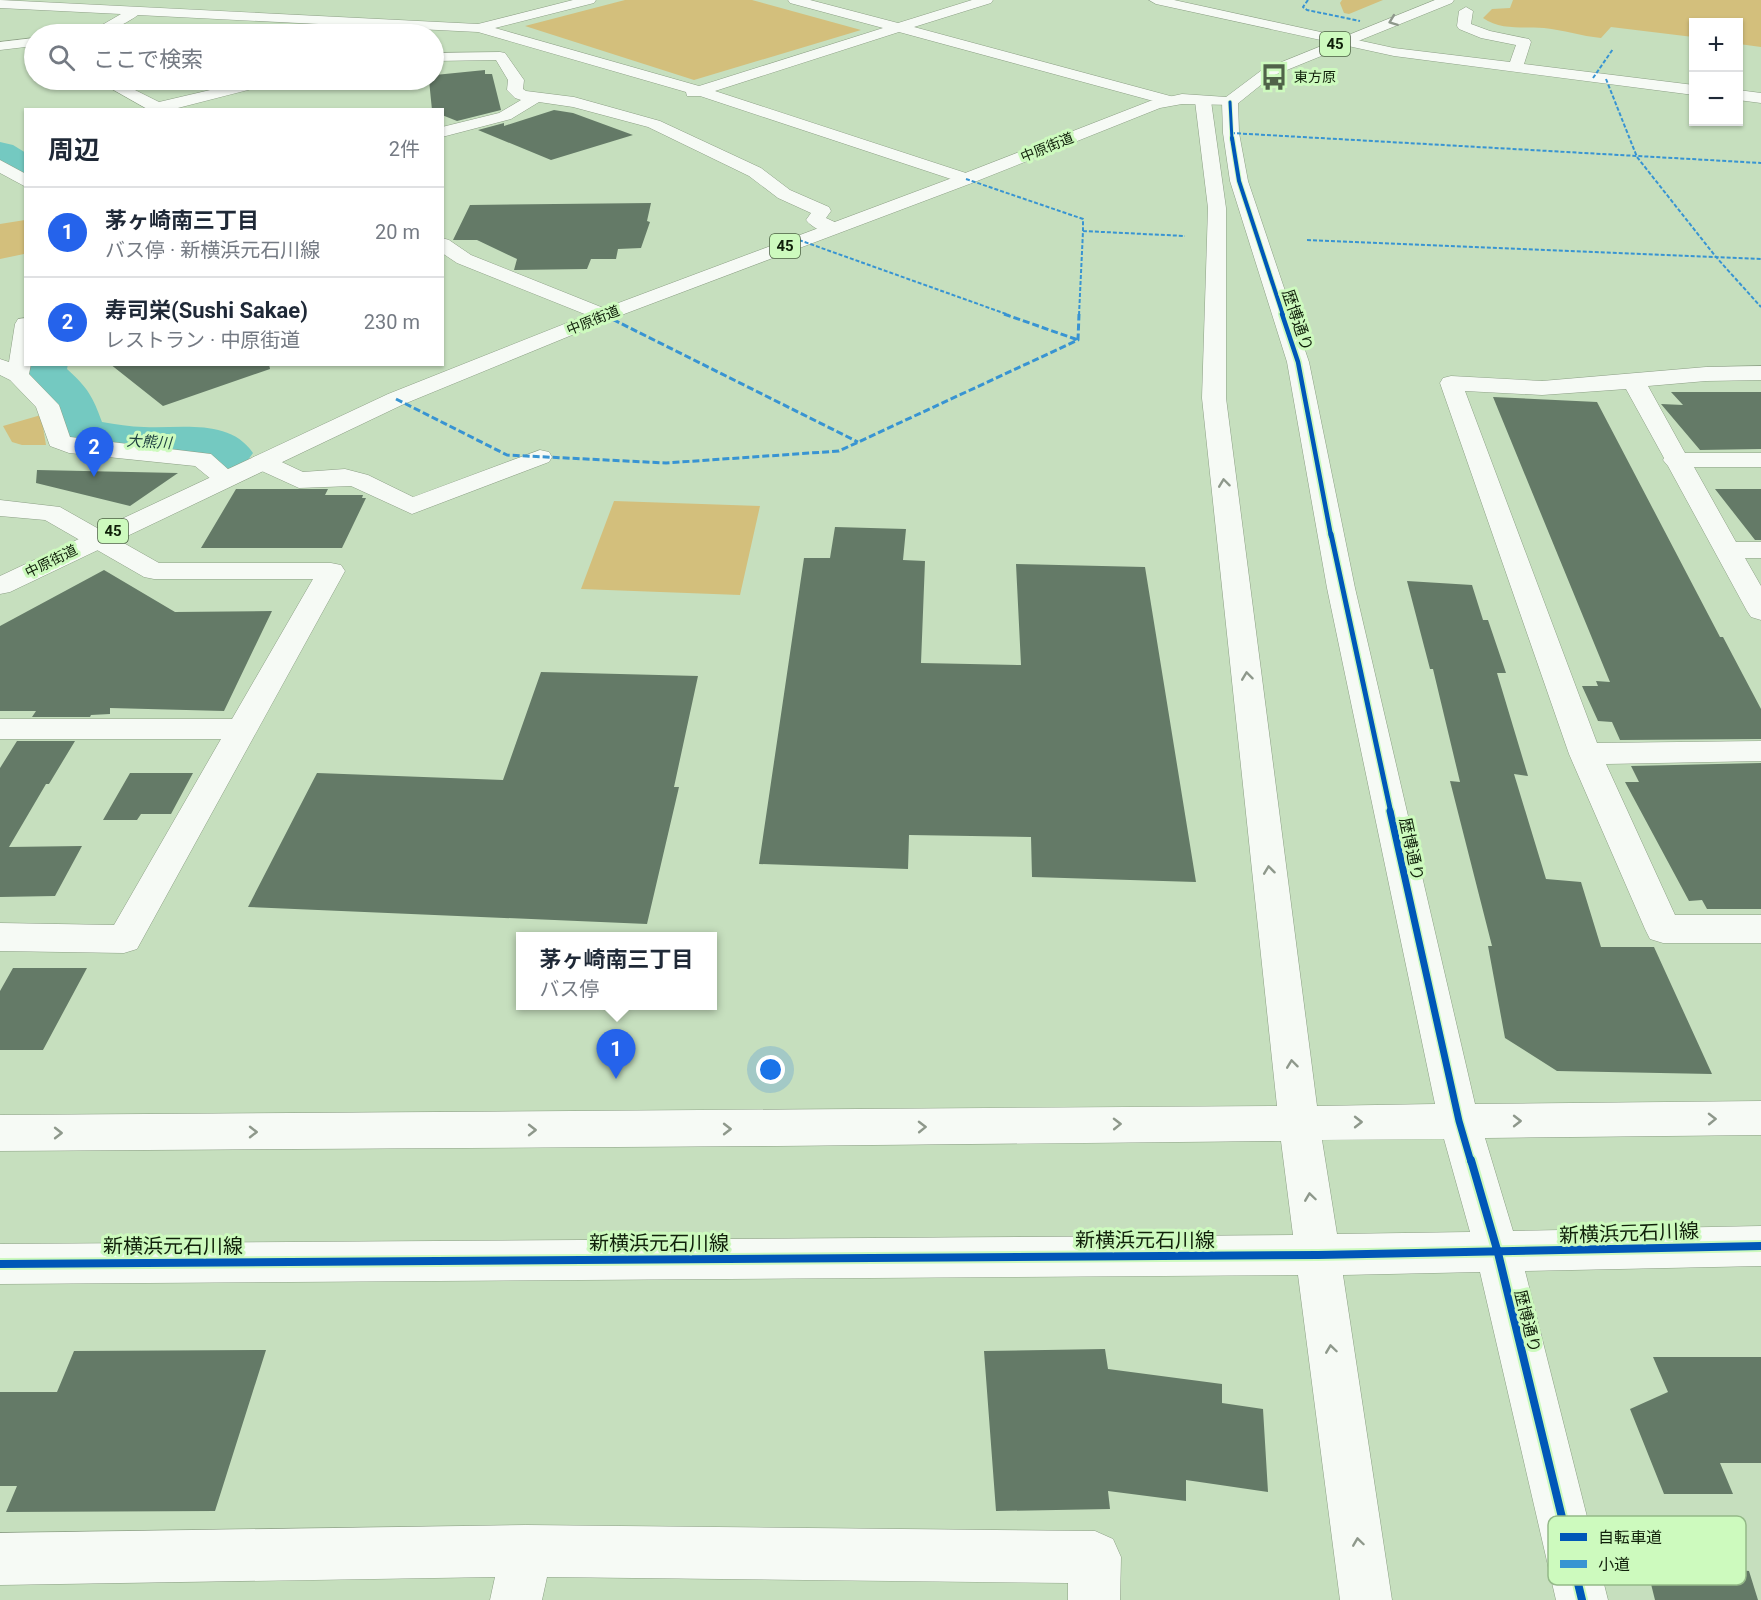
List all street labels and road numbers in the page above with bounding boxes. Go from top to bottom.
road number: 45 [1320,32,1350,56]
street label: 中原街道 [1018,129,1076,165]
road number: 45 [770,234,800,258]
street label: 歴博通り [1278,287,1317,354]
street label: 中原街道 [564,302,622,338]
road number: 45 [98,519,128,543]
street label: 中原街道 [22,542,80,580]
street label: 歴博通り [1396,816,1427,882]
street label: 新横浜元石川線 [1559,1219,1699,1247]
street label: 新横浜元石川線 [1075,1228,1215,1252]
street label: 新横浜元石川線 [589,1231,729,1255]
street label: 新横浜元石川線 [103,1234,243,1258]
street label: 歴博通り [1511,1288,1544,1354]

